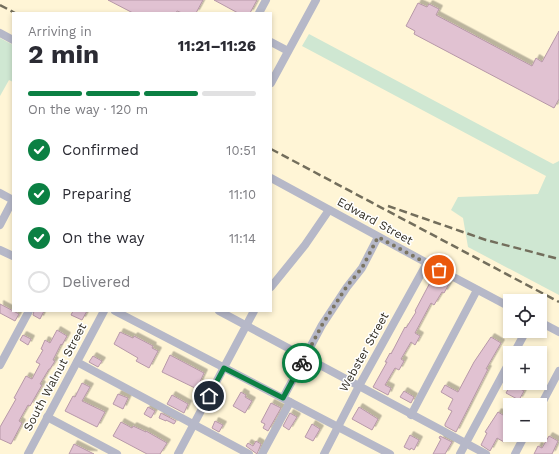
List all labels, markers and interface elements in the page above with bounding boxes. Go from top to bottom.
text: Arriving in [28,24,92,39]
text: 11:21–11:26 [178,37,256,55]
text: 2 min [28,39,99,69]
text: On the way · 120 m [28,102,148,117]
icon: check [28,139,50,161]
text: Confirmed [62,141,139,159]
text: 10:51 [226,143,256,158]
icon: check [28,183,50,205]
text: Preparing [62,185,131,203]
text: 11:10 [229,187,256,202]
street label: Edward Street [335,194,415,248]
icon: check [28,227,50,249]
text: On the way [62,229,144,247]
text: 11:14 [229,231,256,246]
pin [422,253,456,287]
icon: bag [428,259,450,281]
text: Delivered [62,273,130,291]
map controls [503,294,547,442]
button: locate [503,294,547,338]
street label: Webster Street [336,310,392,394]
street label: South Walnut Street [21,321,89,433]
courier [282,343,322,383]
button: + [503,346,547,390]
icon: bike [291,352,313,374]
pin [192,379,226,413]
icon: home [198,385,220,407]
button: − [503,398,547,442]

